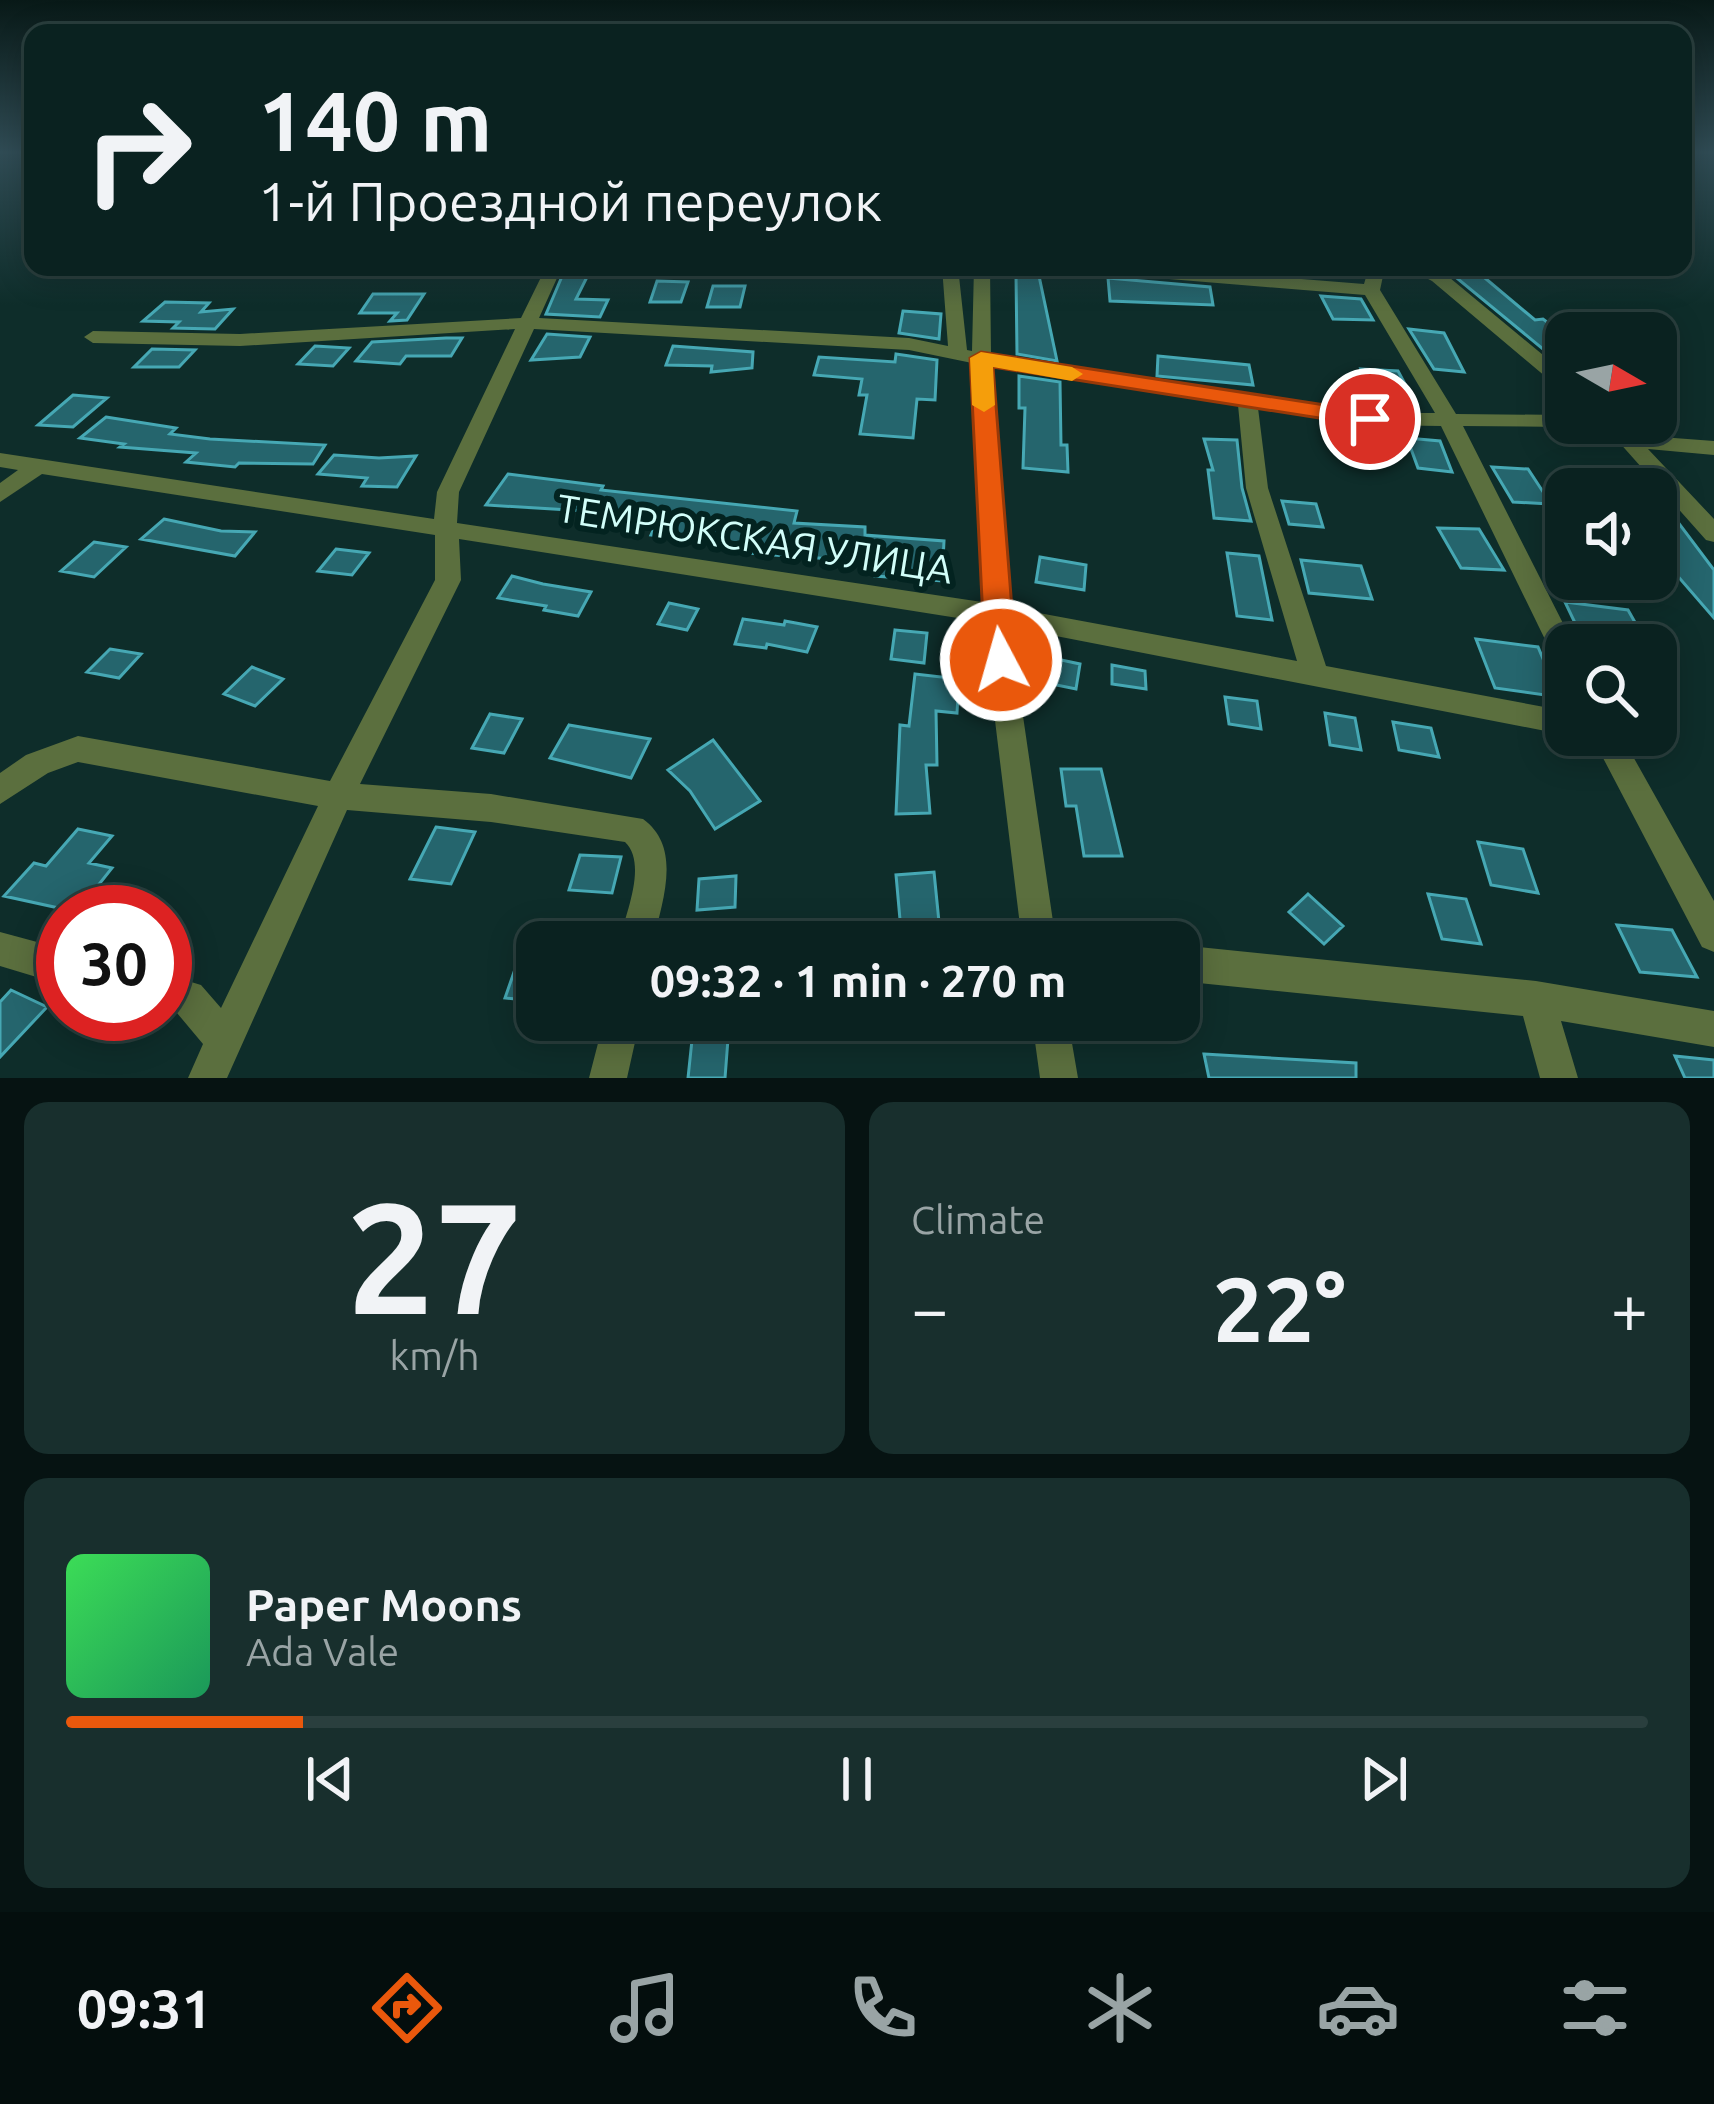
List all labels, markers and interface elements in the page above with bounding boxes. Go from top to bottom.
icon: right [60,72,216,228]
text: 140 m [258,73,492,167]
text: 1-й Проездной переулок [258,171,882,231]
north arrow [1545,312,1677,444]
map controls [1545,312,1677,756]
pin [1319,368,1421,470]
icon: arrive [1337,386,1403,452]
button: sound [1545,468,1677,600]
street label: ТЕМРЮКСКАЯ УЛИЦА [554,485,956,591]
position arrow [938,597,1064,723]
button: search [1545,624,1677,756]
speed limit sign: 30 [36,885,192,1041]
text: 09:32 · 1 min · 270 m [650,955,1066,1006]
text: 27 [347,1169,522,1343]
text: Climate [911,1198,1045,1241]
text: 22° [1213,1258,1346,1359]
text: − [911,1271,948,1345]
text: + [1611,1271,1648,1345]
text: km/h [389,1334,480,1377]
text: Paper Moons [246,1579,522,1630]
text: Ada Vale [246,1630,399,1673]
icon: previous [297,1746,363,1812]
icon: pause [824,1746,890,1812]
icon: next [1351,1746,1417,1812]
icon: directions [365,1966,449,2050]
icon: music [603,1966,687,2050]
icon: phone [841,1966,925,2050]
icon: climate [1078,1966,1162,2050]
icon: car [1316,1966,1400,2050]
icon: filters [1553,1966,1637,2050]
text: 09:31 [77,1978,212,2038]

